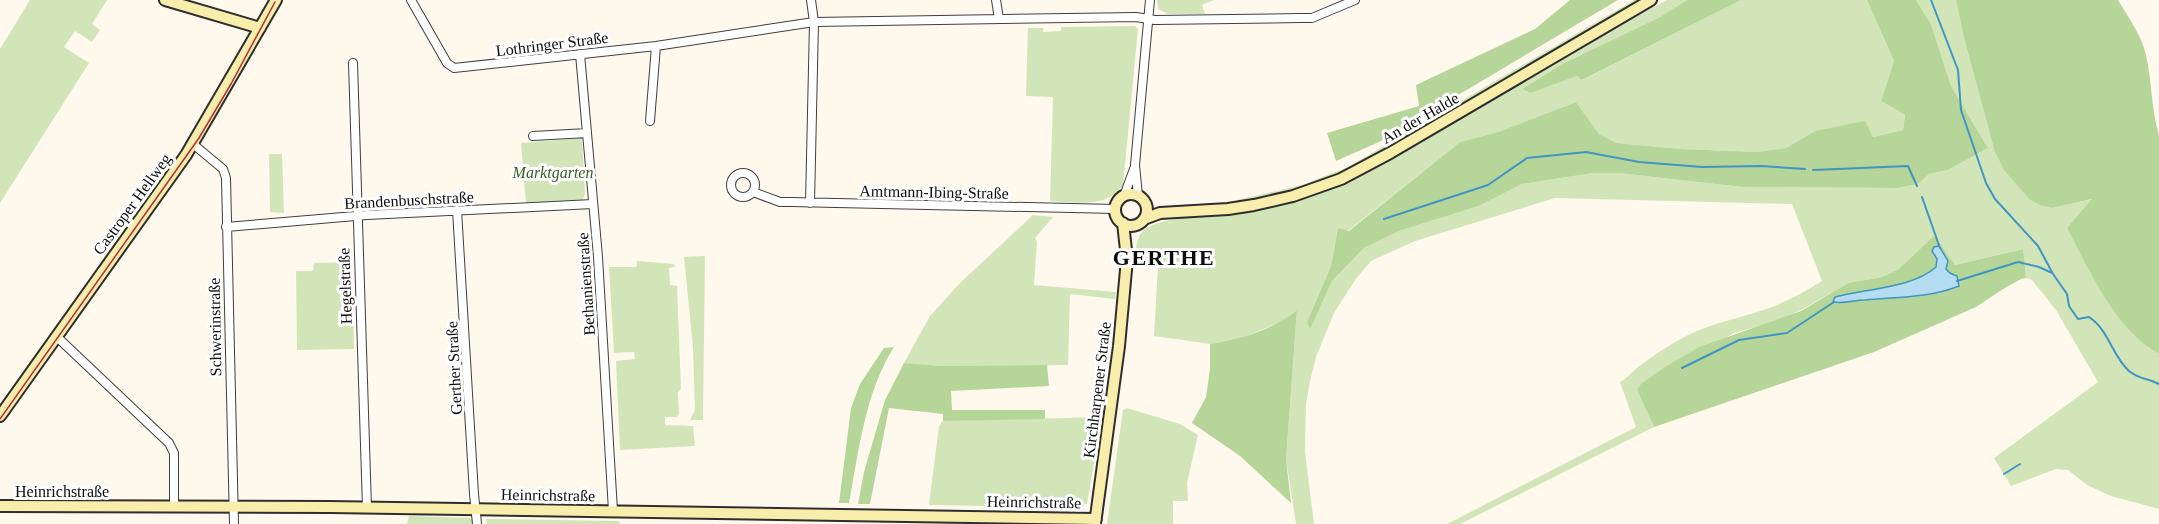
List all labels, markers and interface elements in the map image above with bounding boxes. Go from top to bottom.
street label: Lothringer Straße [495,29,609,60]
street label: An der Halde [1378,89,1462,147]
street label: Castroper Hellweg [90,150,175,258]
park label: Marktgarten [512,164,593,182]
street label: Amtmann-Ibing-Straße [859,182,1009,203]
street label: Brandenbuschstraße [344,188,474,212]
street label: Bethanienstraße [574,232,598,336]
district label: GERTHE [1113,245,1215,270]
street label: Hegelstraße [335,247,356,324]
street label: Schwerinstraße [206,278,224,376]
street label: Gerther Straße [443,321,465,415]
street label: Kirchharpener Straße [1080,321,1115,459]
street label: Heinrichstraße [15,483,109,500]
street label: Heinrichstraße [501,486,595,504]
street label: Heinrichstraße [987,493,1081,511]

